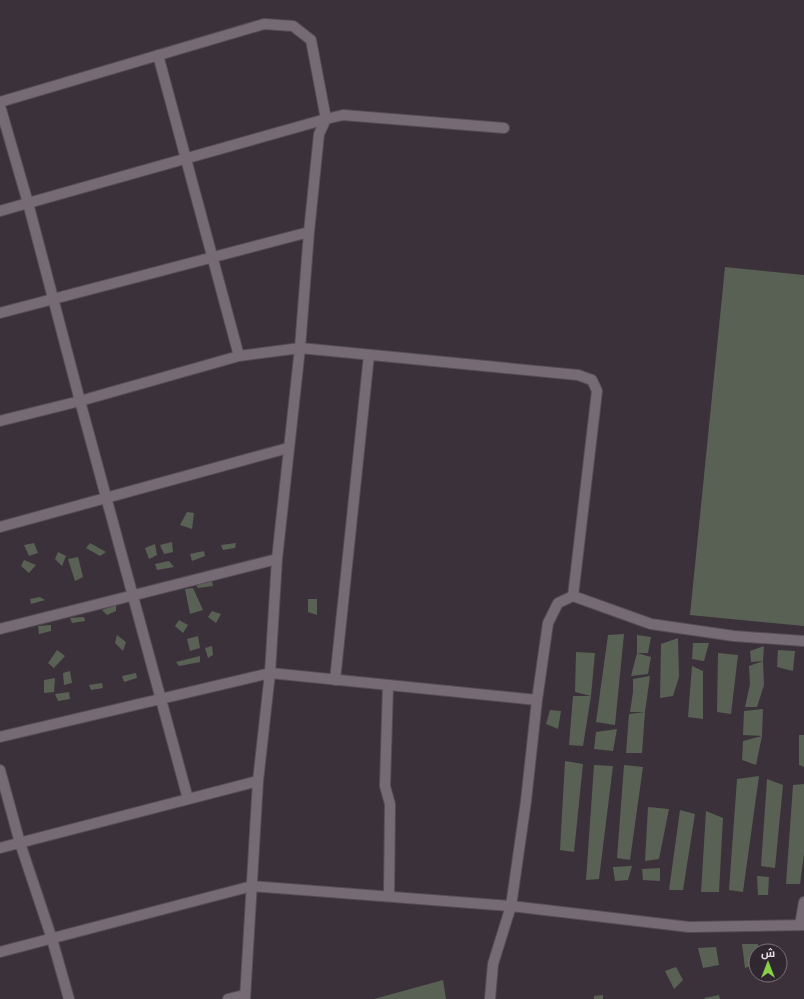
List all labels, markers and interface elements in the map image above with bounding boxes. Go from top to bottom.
north arrow [748,943,788,983]
text: ش [761,947,775,960]

